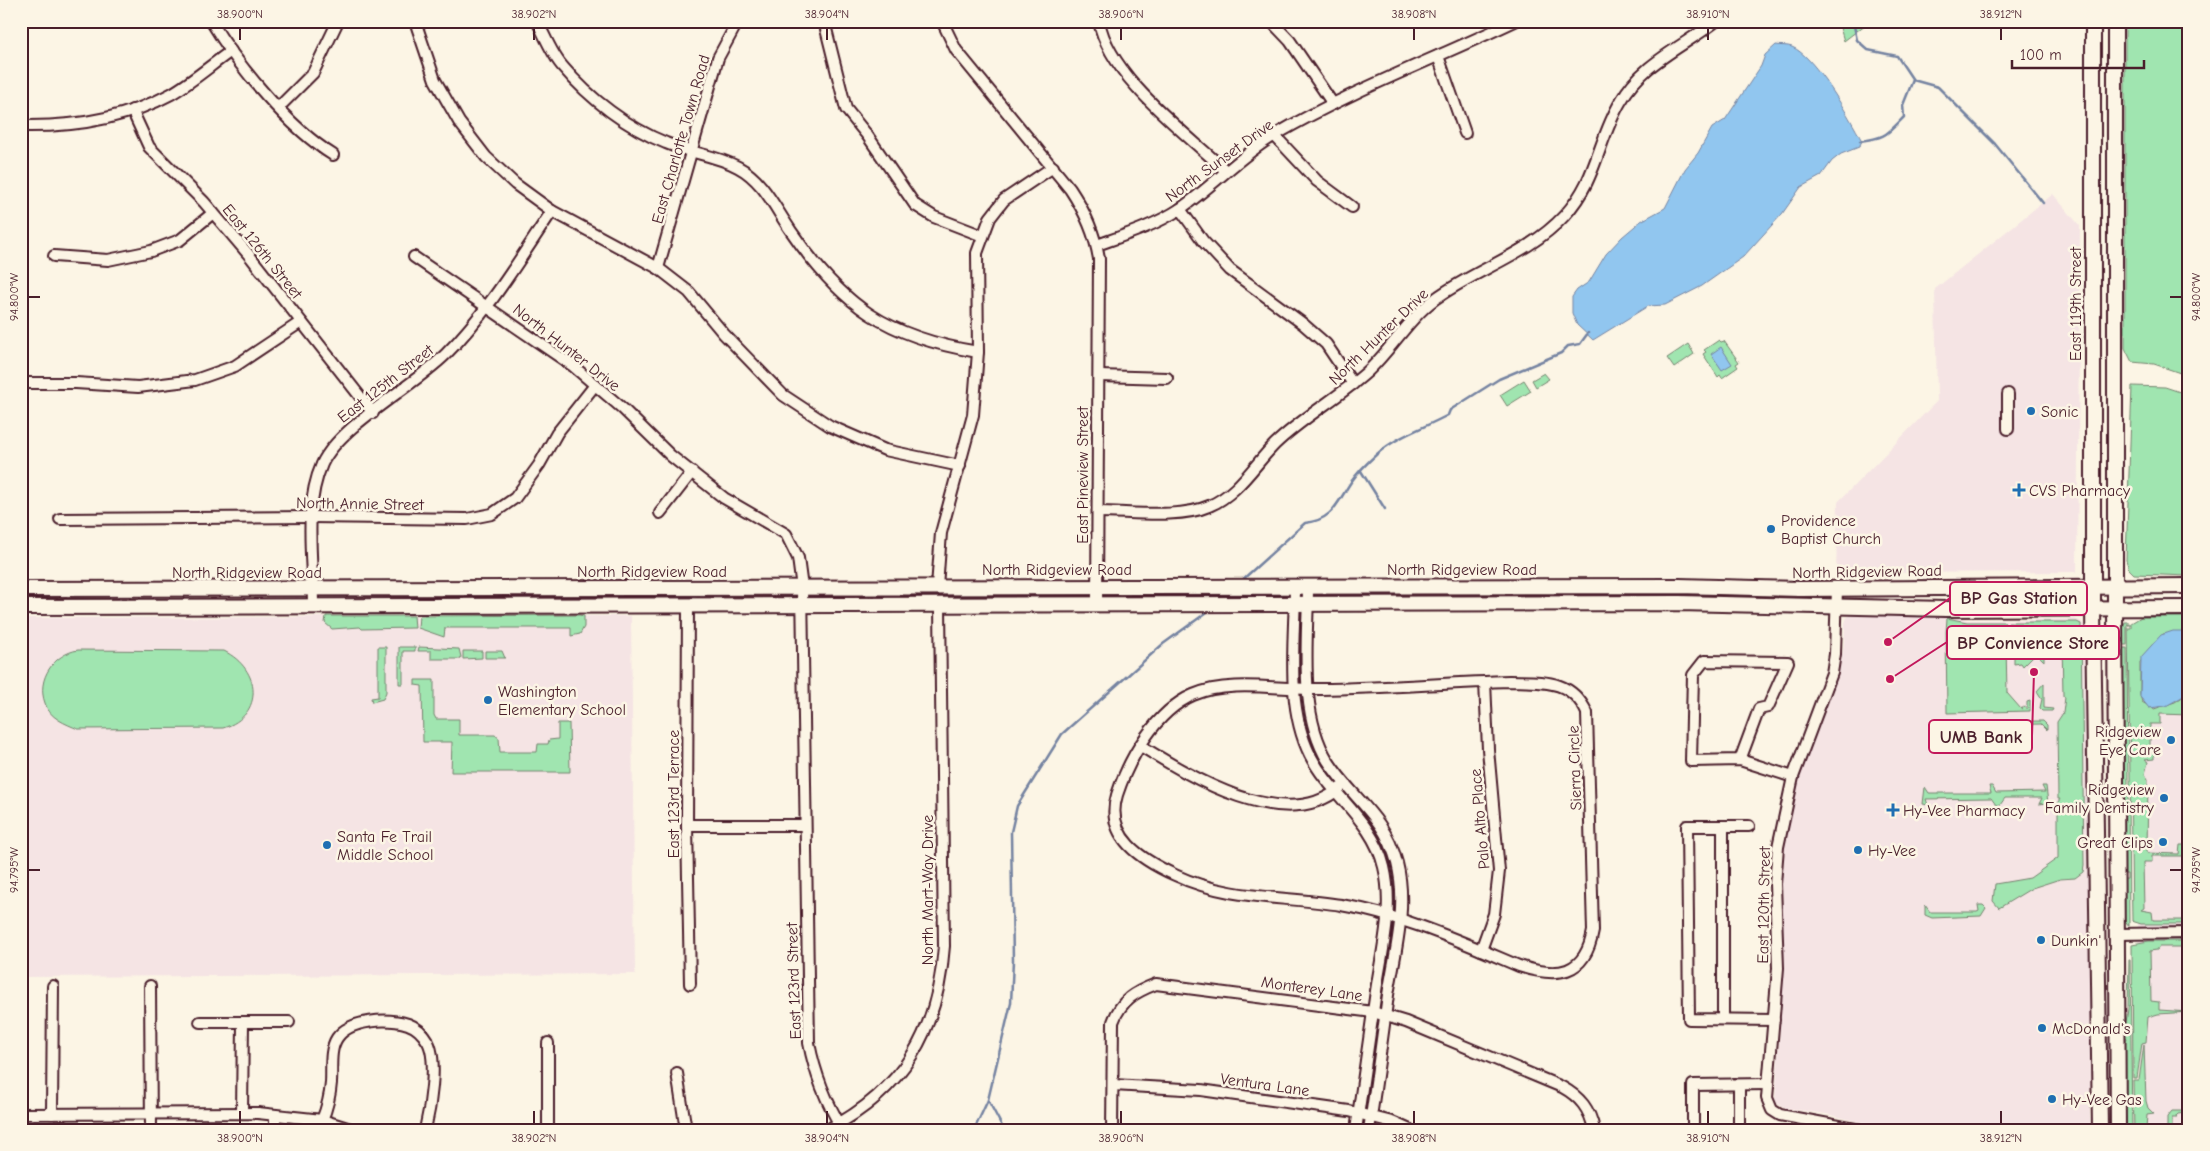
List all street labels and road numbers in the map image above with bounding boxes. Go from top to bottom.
street label: East Charlotte Town Road [648,53,714,226]
street label: North Sunset Drive [1162,116,1277,206]
street label: East 126th Street [219,201,306,303]
street label: East 119th Street [2067,246,2085,361]
street label: North Hunter Drive [1325,285,1432,389]
street label: North Hunter Drive [509,300,623,395]
street label: East 125th Street [334,341,437,427]
street label: East Pineview Street [1074,406,1092,544]
street label: North Annie Street [296,494,424,514]
street label: North Ridgeview Road [982,561,1132,579]
street label: North Ridgeview Road [1387,561,1537,579]
street label: North Ridgeview Road [1792,562,1942,582]
street label: North Ridgeview Road [577,563,727,581]
street label: North Ridgeview Road [172,564,322,582]
street label: Sierra Circle [1565,725,1585,811]
street label: East 123rd Terrace [665,730,683,858]
street label: Palo Alto Place [1467,768,1493,870]
street label: North Mart-Way Drive [919,815,937,965]
street label: East 120th Street [1754,846,1774,964]
street label: East 123rd Street [783,922,805,1040]
street label: Monterey Lane [1260,973,1364,1005]
street label: Ventura Lane [1219,1070,1311,1100]

